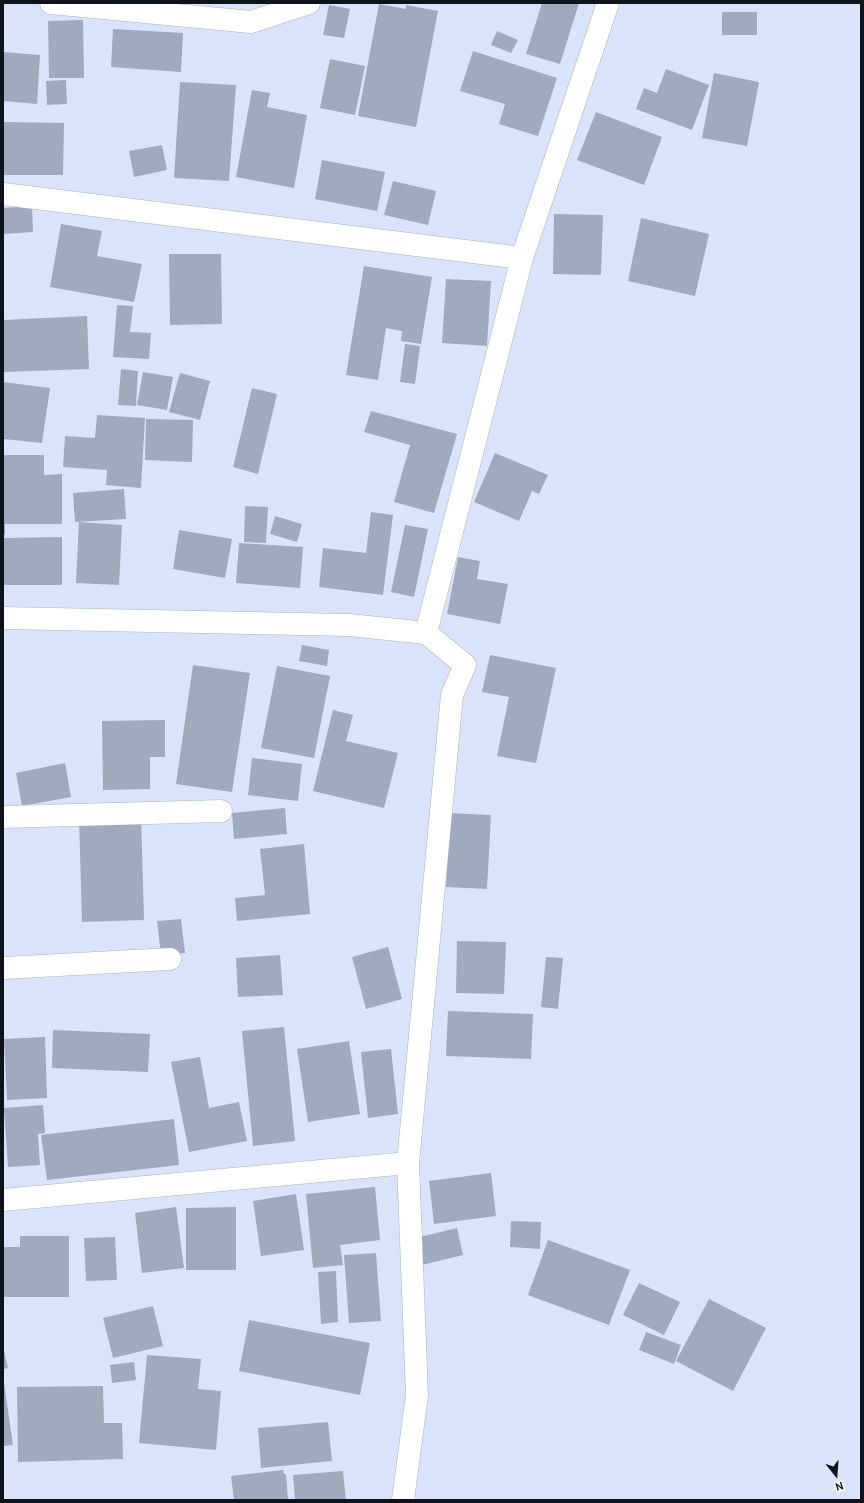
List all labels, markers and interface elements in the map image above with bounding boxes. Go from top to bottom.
north arrow [816,1455,856,1495]
text: N [834,1479,845,1494]

